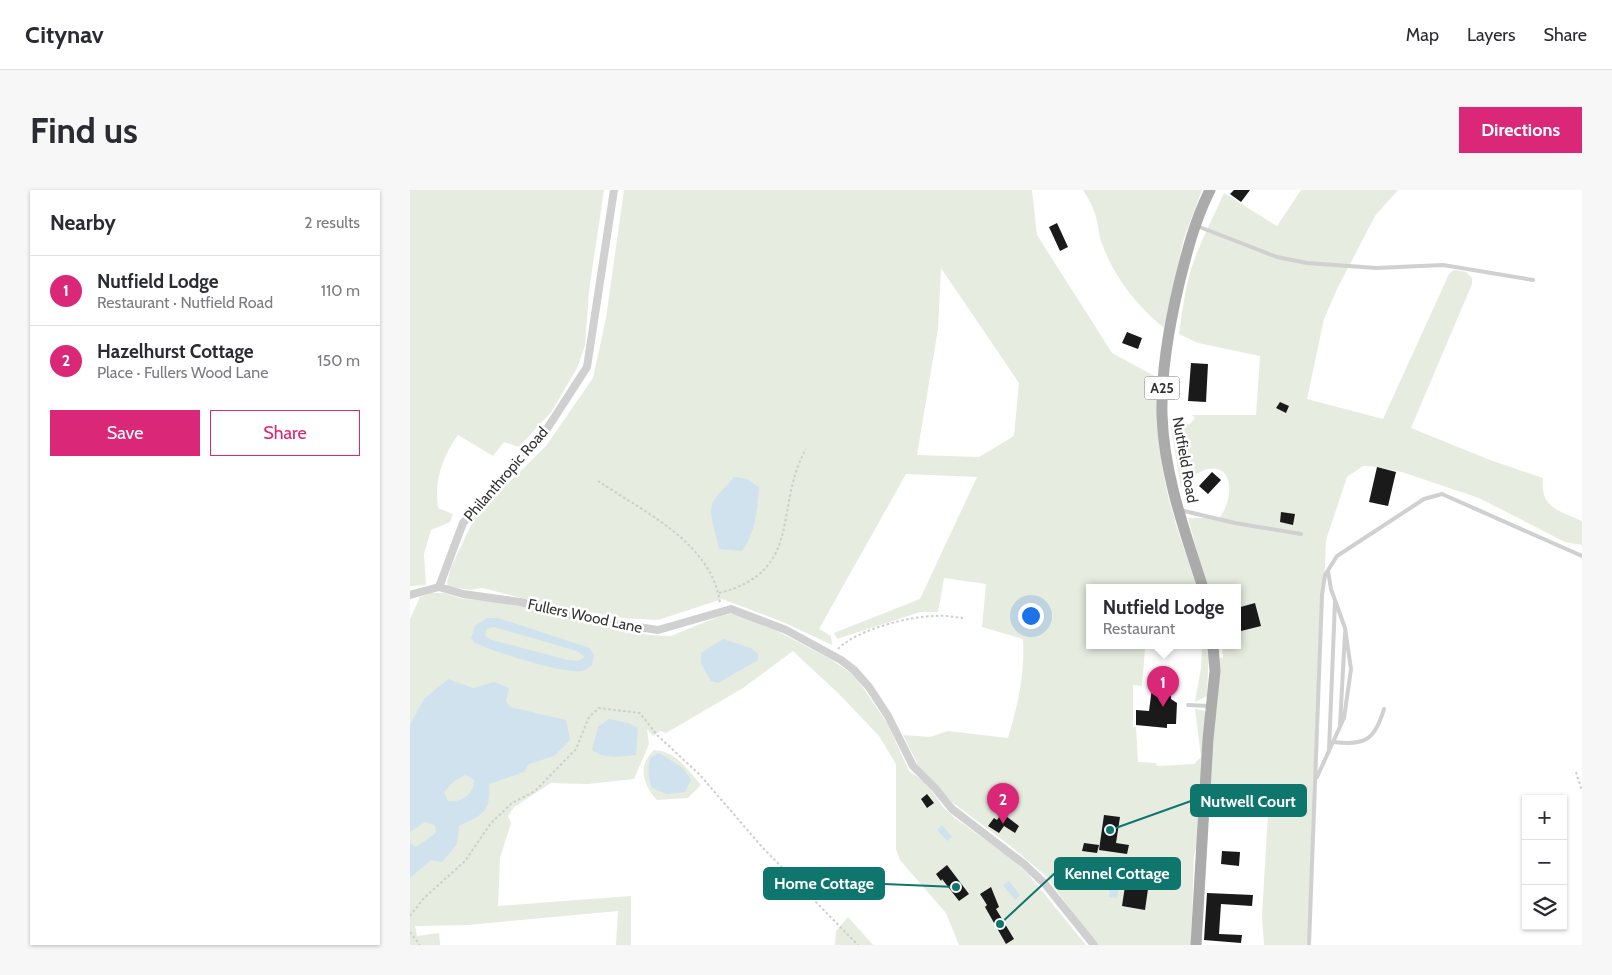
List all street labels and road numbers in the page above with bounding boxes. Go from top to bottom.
road number: A25 [1144,377,1180,400]
street label: Nutfield Road [1169,416,1201,504]
street label: Philanthropic Road [460,423,552,525]
street label: Fullers Wood Lane [526,595,644,637]

